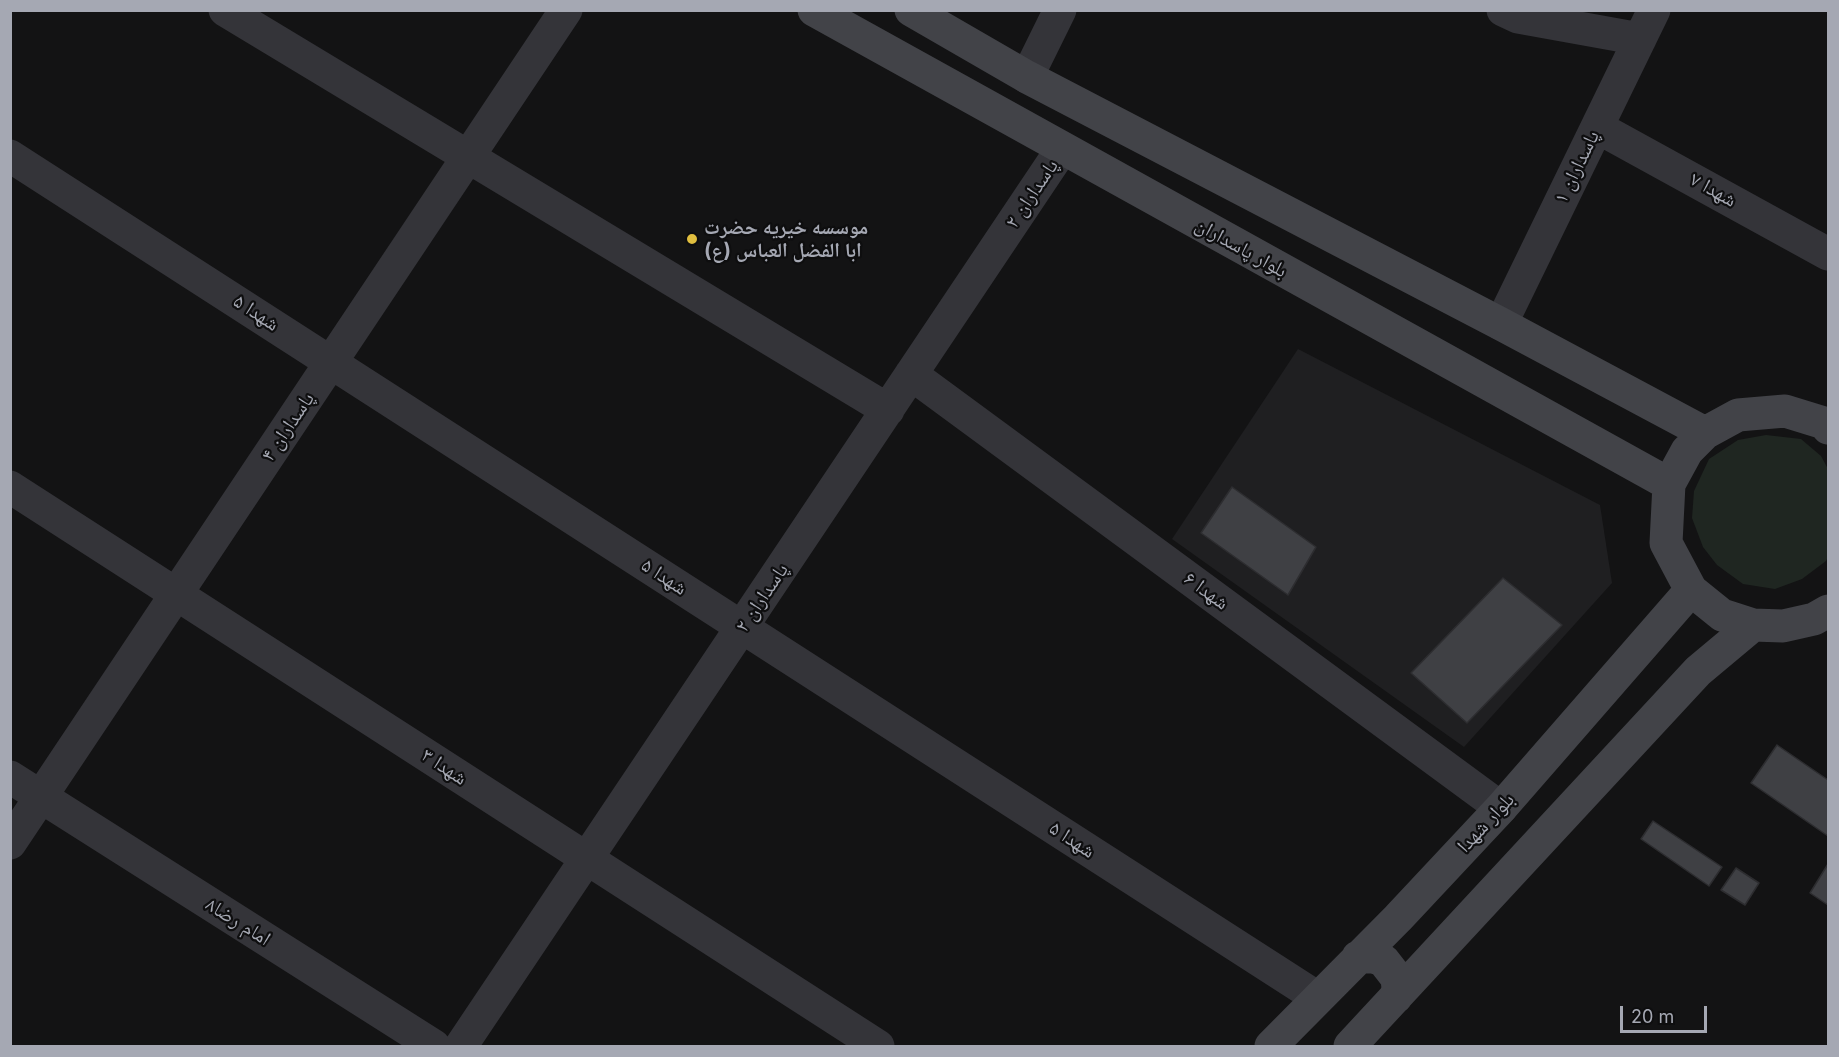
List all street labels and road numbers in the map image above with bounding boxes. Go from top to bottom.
street label: پاسداران ۱ [1549,127,1605,207]
street label: پاسداران ۲ [1000,155,1064,233]
street label: شهدا ۷ [1685,167,1741,213]
street label: بلوار پاسداران [1191,213,1291,283]
street label: شهدا ۵ [229,289,283,337]
street label: پاسداران ۴ [256,388,320,466]
street label: شهدا ۵ [637,553,691,601]
street label: پاسداران ۲ [730,559,794,637]
street label: شهدا ۶ [1179,567,1233,615]
street label: شهدا ۳ [417,743,471,791]
street label: بلوار شهدا [1452,788,1520,858]
street label: شهدا ۵ [1045,816,1099,864]
street label: امام رضا۸ [201,893,275,951]

